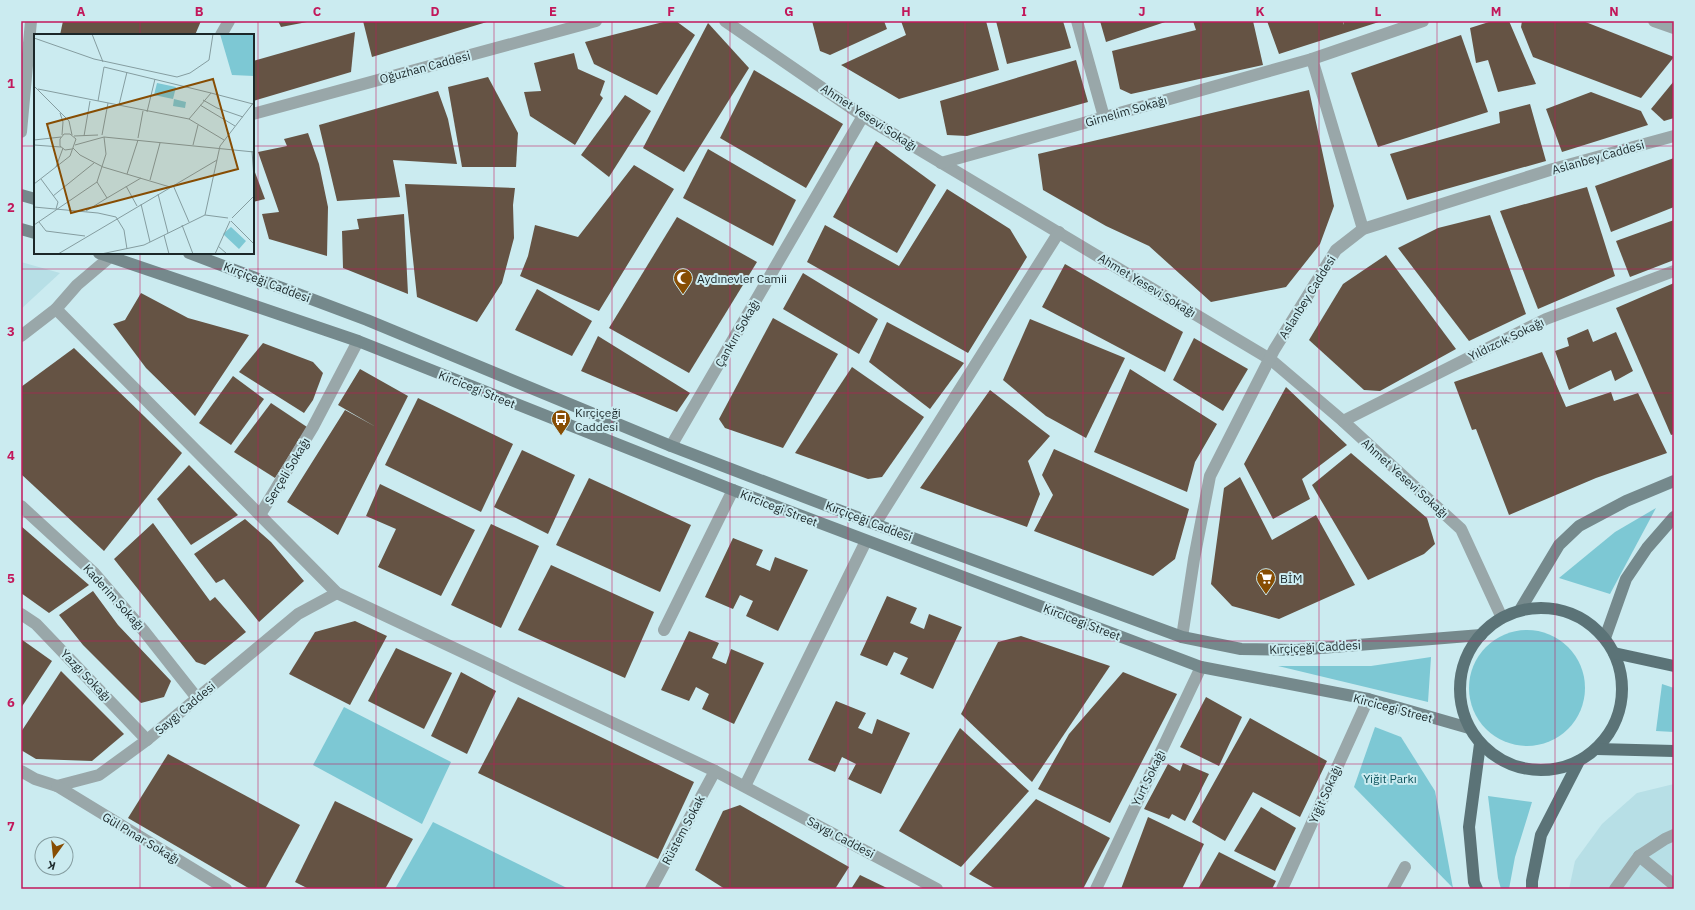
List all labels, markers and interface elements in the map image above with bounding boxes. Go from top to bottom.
text: A [77,3,86,20]
text: B [195,3,204,20]
text: C [313,3,322,20]
text: D [430,3,440,20]
text: E [549,3,557,20]
text: F [667,3,675,20]
text: G [784,3,794,20]
text: H [901,3,911,20]
text: I [1021,3,1027,20]
text: J [1138,3,1146,20]
text: K [1255,3,1265,20]
text: L [1375,3,1382,20]
text: M [1491,3,1501,20]
text: N [1609,3,1619,20]
inset map [34,34,254,254]
street label: Oğuzhan Caddesi [378,48,472,86]
text: 1 [7,75,15,92]
street label: Ahmet Yesevi Sokağı [818,80,920,154]
street label: Girnelim Sokağı [1083,92,1169,130]
street label: Aslanbey Caddesi [1550,137,1646,177]
text: 2 [7,199,15,216]
street label: Ahmet Yesevi Sokağı [1095,250,1199,320]
street label: Aslanbey Caddesi [1275,253,1339,341]
street label: Kırçiçeği Caddesi [221,259,313,305]
mosque icon: Aydınevler Camii [672,267,694,295]
place label: Aydınevler Camii [697,271,787,286]
street label: Çankırı Sokağı [712,296,762,370]
street label: Yıldızcık Sokağı [1466,314,1546,364]
text: 3 [7,323,15,340]
street label: Kircicegi Street [436,367,518,411]
place label: Kırçiçeği Caddesi [575,405,621,434]
bus stop icon: Kırçiçeği Caddesi [550,408,572,436]
street label: Serçeli Sokağı [261,435,313,507]
street label: Ahmet Yesevi Sokağı [1359,435,1451,521]
text: 4 [7,447,15,464]
street label: Kircicegi Street [738,486,820,530]
street label: Kırçiçeği Caddesi [823,498,915,544]
street label: Kaderim Sokağı [80,561,148,633]
supermarket icon: BİM [1255,567,1277,595]
text: 5 [7,570,15,587]
place label: BİM [1280,571,1302,586]
street label: Kircicegi Street [1041,600,1123,644]
street label: Kırçiçeği Caddesi [1269,637,1361,657]
street label: Yazgı Sokağı [58,646,114,704]
street label: Saygı Caddesi [152,678,218,738]
street label: Kircicegi Street [1352,690,1434,726]
text: 6 [7,694,15,711]
street label: Yurt Sokağı [1128,747,1168,809]
street label: Yiğit Sokağı [1306,763,1344,825]
park label: Yiğit Parkı [1363,771,1417,786]
street label: Rüstem Sokak [658,792,708,868]
street label: Gül Pınar Sokağı [100,809,182,867]
street label: Saygı Caddesi [805,813,877,861]
text: 7 [7,818,15,835]
north arrow [34,836,74,876]
text: K [46,858,57,873]

